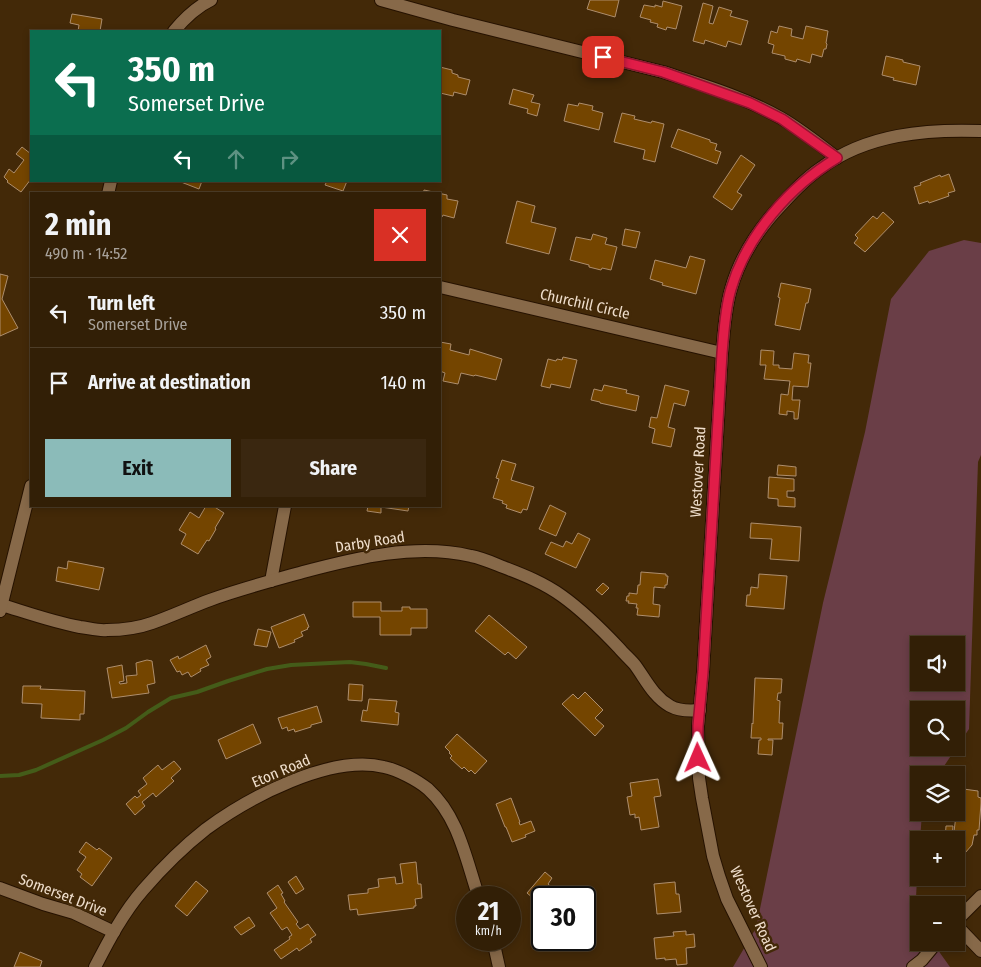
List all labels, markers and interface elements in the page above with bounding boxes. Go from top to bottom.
pin [582,36,624,78]
icon: arrive [589,43,617,71]
text: 350 m [128,48,215,90]
icon: left [45,50,110,115]
text: Somerset Drive [128,90,265,117]
icon: left [169,145,197,173]
icon: ahead [222,145,250,173]
icon: right [275,145,303,173]
text: 2 min [45,207,112,243]
button: close [374,209,426,261]
text: 490 m · 14:52 [45,244,127,263]
street label: Churchill Circle [538,285,632,323]
text: Turn left [88,292,155,315]
icon: left [45,299,73,327]
text: 350 m [380,301,426,324]
text: Somerset Drive [88,315,188,334]
icon: arrive [45,369,73,397]
text: Arrive at destination [88,371,251,394]
text: 140 m [380,371,426,394]
street label: Westover Road [687,426,709,518]
button: Exit [45,439,231,497]
button: Share [241,439,426,497]
street label: Darby Road [334,528,406,556]
map controls [910,636,965,951]
button: sound [910,636,965,691]
button: search [910,701,965,756]
position arrow [671,731,723,783]
street label: Eton Road [249,751,313,791]
button: layers [910,766,965,821]
button: + [910,831,965,886]
street label: Westover Road [726,864,780,954]
street label: Somerset Drive [16,870,110,920]
speed limit sign: 30 [531,886,596,951]
button: − [910,896,965,951]
text: 21 [478,897,499,927]
text: km/h [475,924,502,938]

